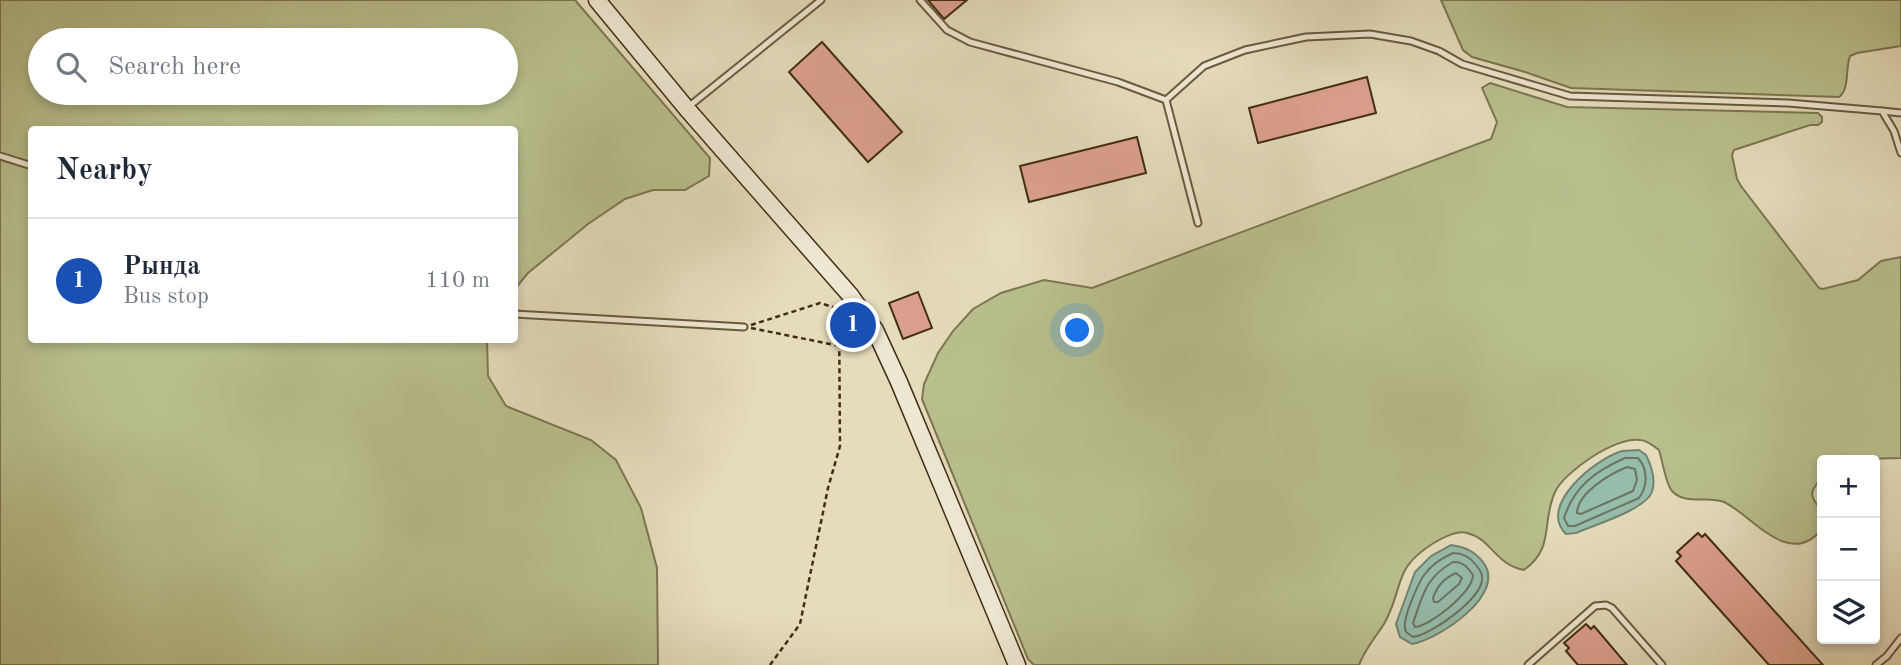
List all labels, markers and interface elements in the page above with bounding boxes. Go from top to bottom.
search box [28,28,518,105]
icon: search [52,48,90,86]
text: Search here [108,54,241,80]
text: Nearby [56,156,153,186]
text: Рында [123,254,200,280]
text: 1 [72,269,86,292]
text: 110 m [425,269,490,292]
text: Bus stop [123,285,209,308]
pin: 1 [830,299,876,351]
your location [1060,313,1094,347]
map controls [1817,455,1880,644]
button: + [1817,455,1880,518]
button: − [1817,518,1880,581]
button: layers [1817,581,1880,644]

